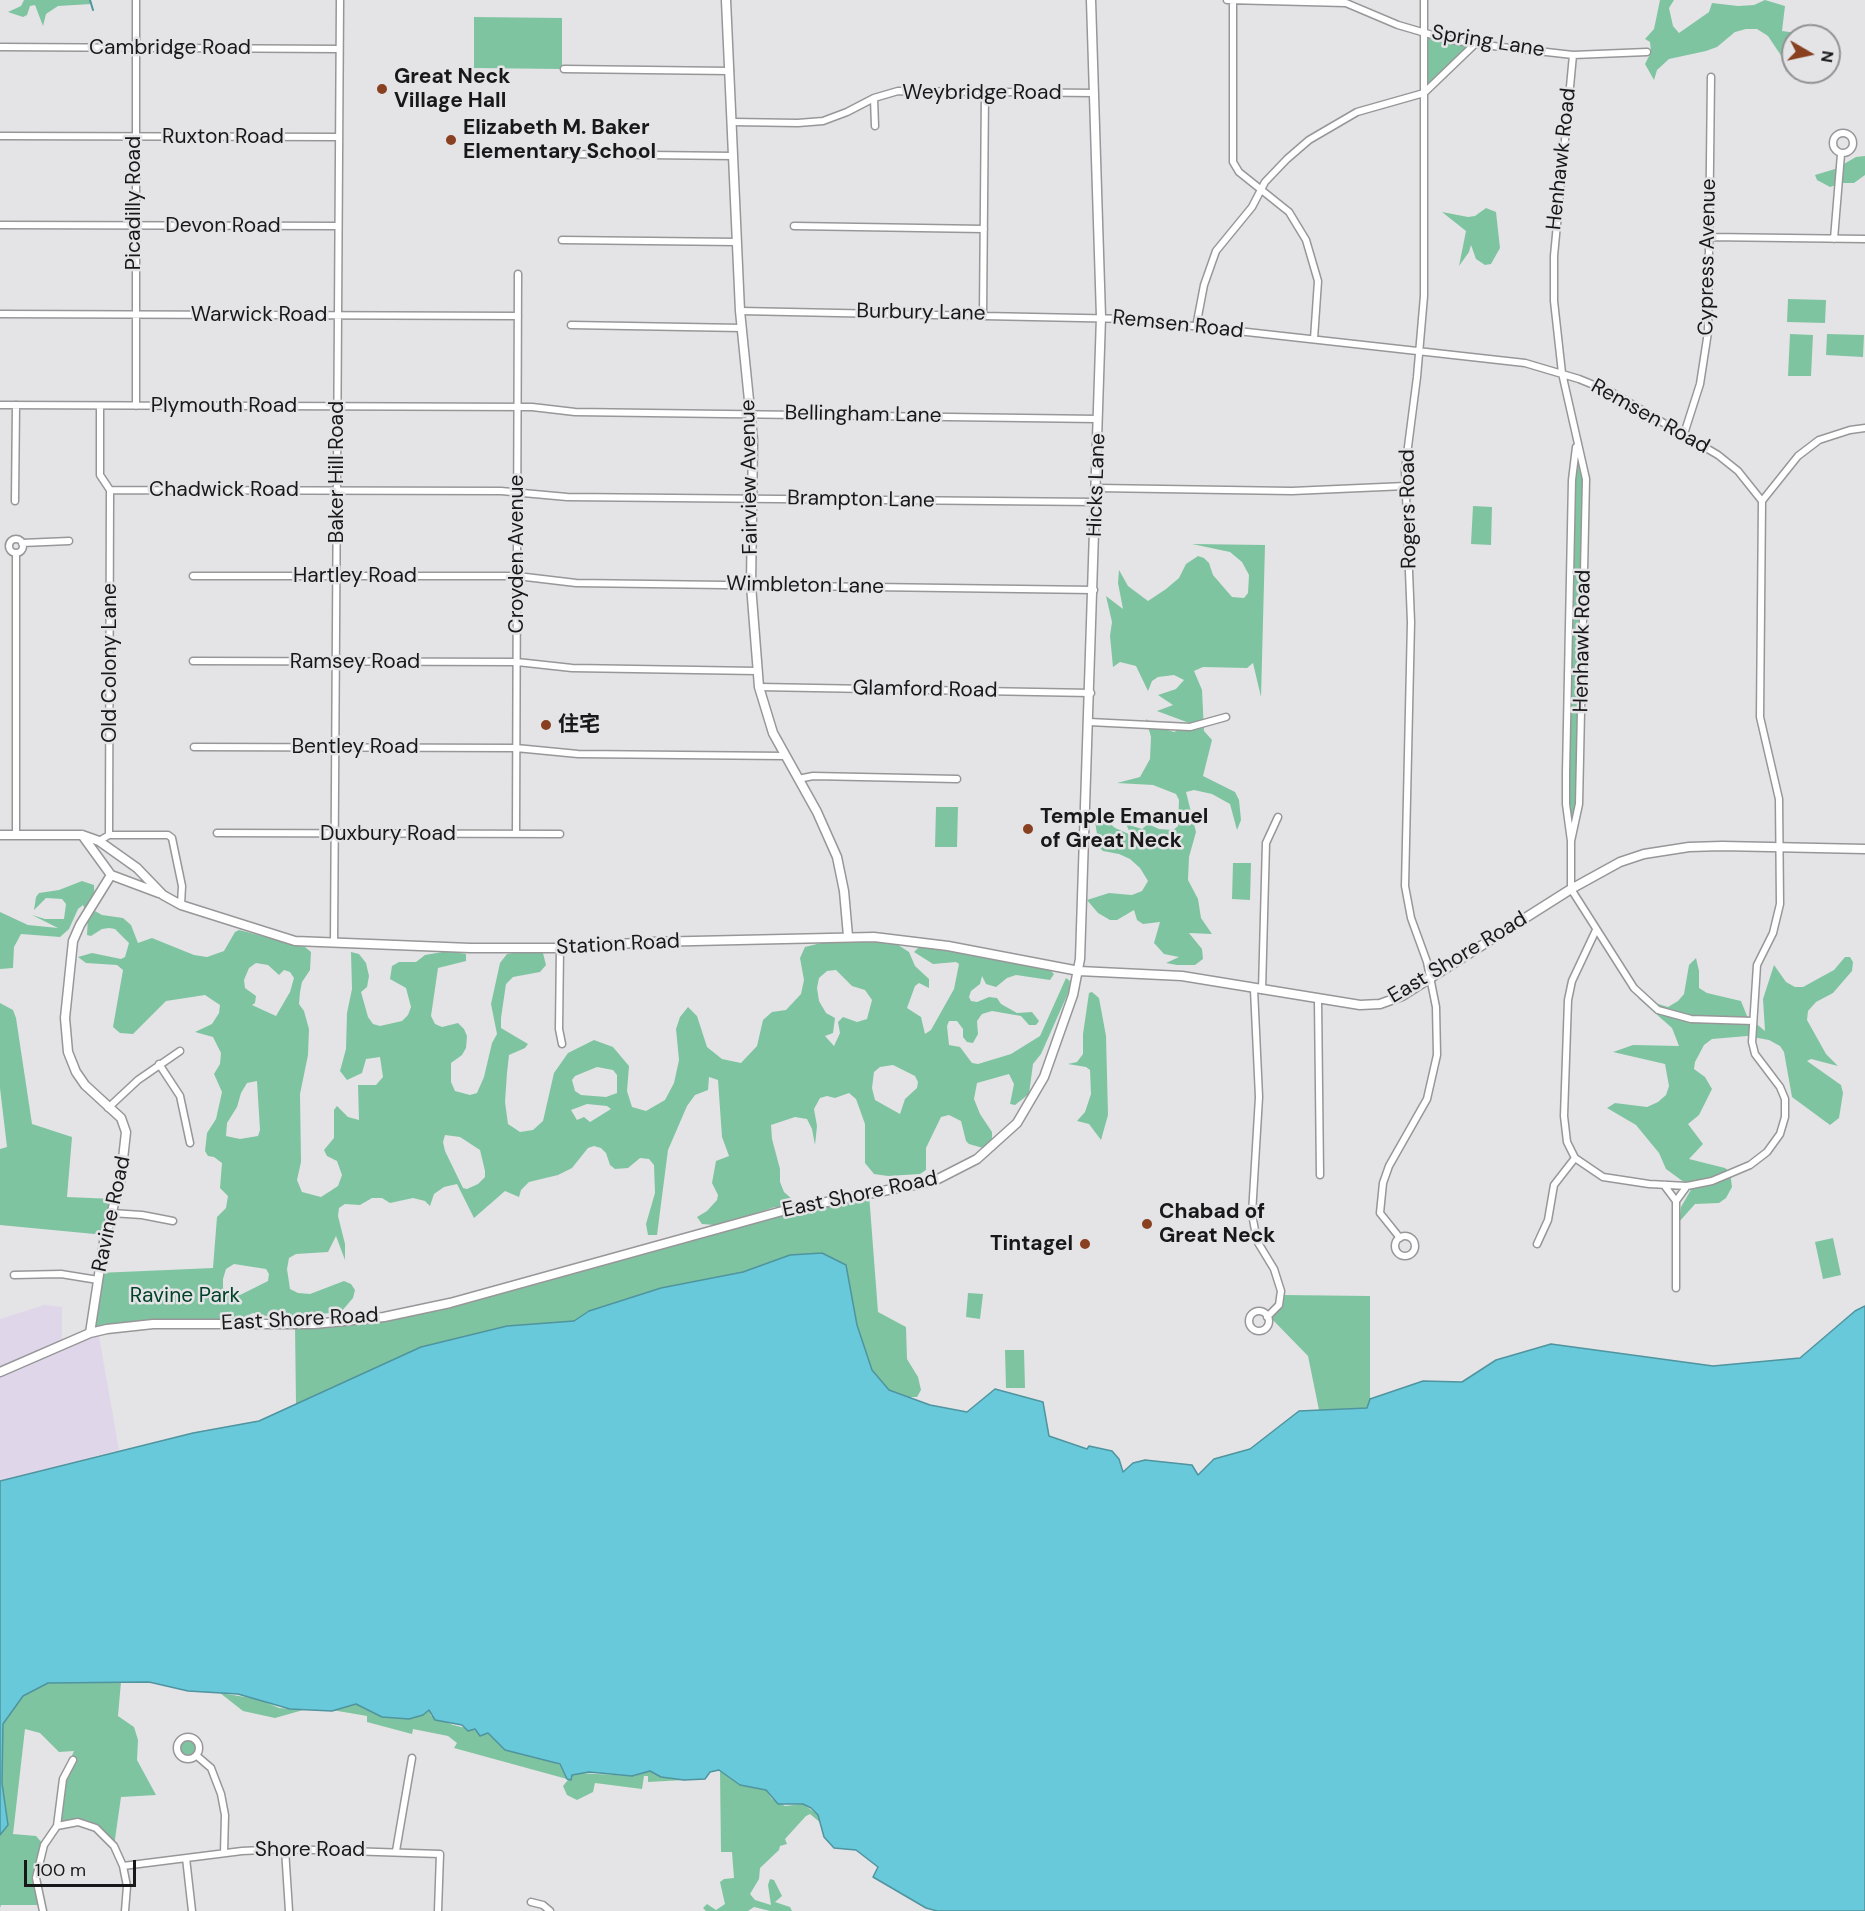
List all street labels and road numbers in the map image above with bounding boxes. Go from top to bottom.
street label: Spring Lane [1430,21,1546,63]
street label: Cambridge Road [89,35,251,61]
street label: Weybridge Road [902,80,1062,106]
street label: Henhawk Road [1542,87,1582,231]
street label: Ruxton Road [162,124,284,150]
street label: Picadilly Road [121,136,147,270]
street label: Cypress Avenue [1694,178,1722,336]
street label: Devon Road [165,213,281,239]
street label: Burbury Lane [856,299,986,327]
street label: Warwick Road [191,302,327,328]
street label: Remsen Road [1111,306,1245,344]
street label: Remsen Road [1586,374,1714,460]
street label: Plymouth Road [151,393,297,419]
street label: Fairview Avenue [736,399,764,555]
street label: Baker Hill Road [324,401,350,543]
street label: Bellingham Lane [784,401,942,429]
street label: Hicks Lane [1083,433,1111,537]
street label: Rogers Road [1395,449,1423,569]
street label: Croyden Avenue [504,475,530,633]
street label: Chadwick Road [149,477,299,503]
street label: Brampton Lane [787,486,935,514]
street label: Hartley Road [293,563,417,589]
street label: Henhawk Road [1569,569,1597,713]
street label: Wimbleton Lane [726,572,884,600]
street label: Old Colony Lane [97,583,123,743]
street label: Ramsey Road [290,649,420,675]
street label: Glamford Road [852,676,998,704]
street label: Bentley Road [291,734,419,760]
street label: Duxbury Road [320,821,456,847]
street label: East Shore Road [1384,907,1532,1009]
street label: Station Road [556,929,680,961]
street label: Ravine Road [87,1154,137,1274]
street label: East Shore Road [780,1166,940,1224]
street label: East Shore Road [221,1303,379,1337]
street label: Shore Road [255,1837,365,1863]

